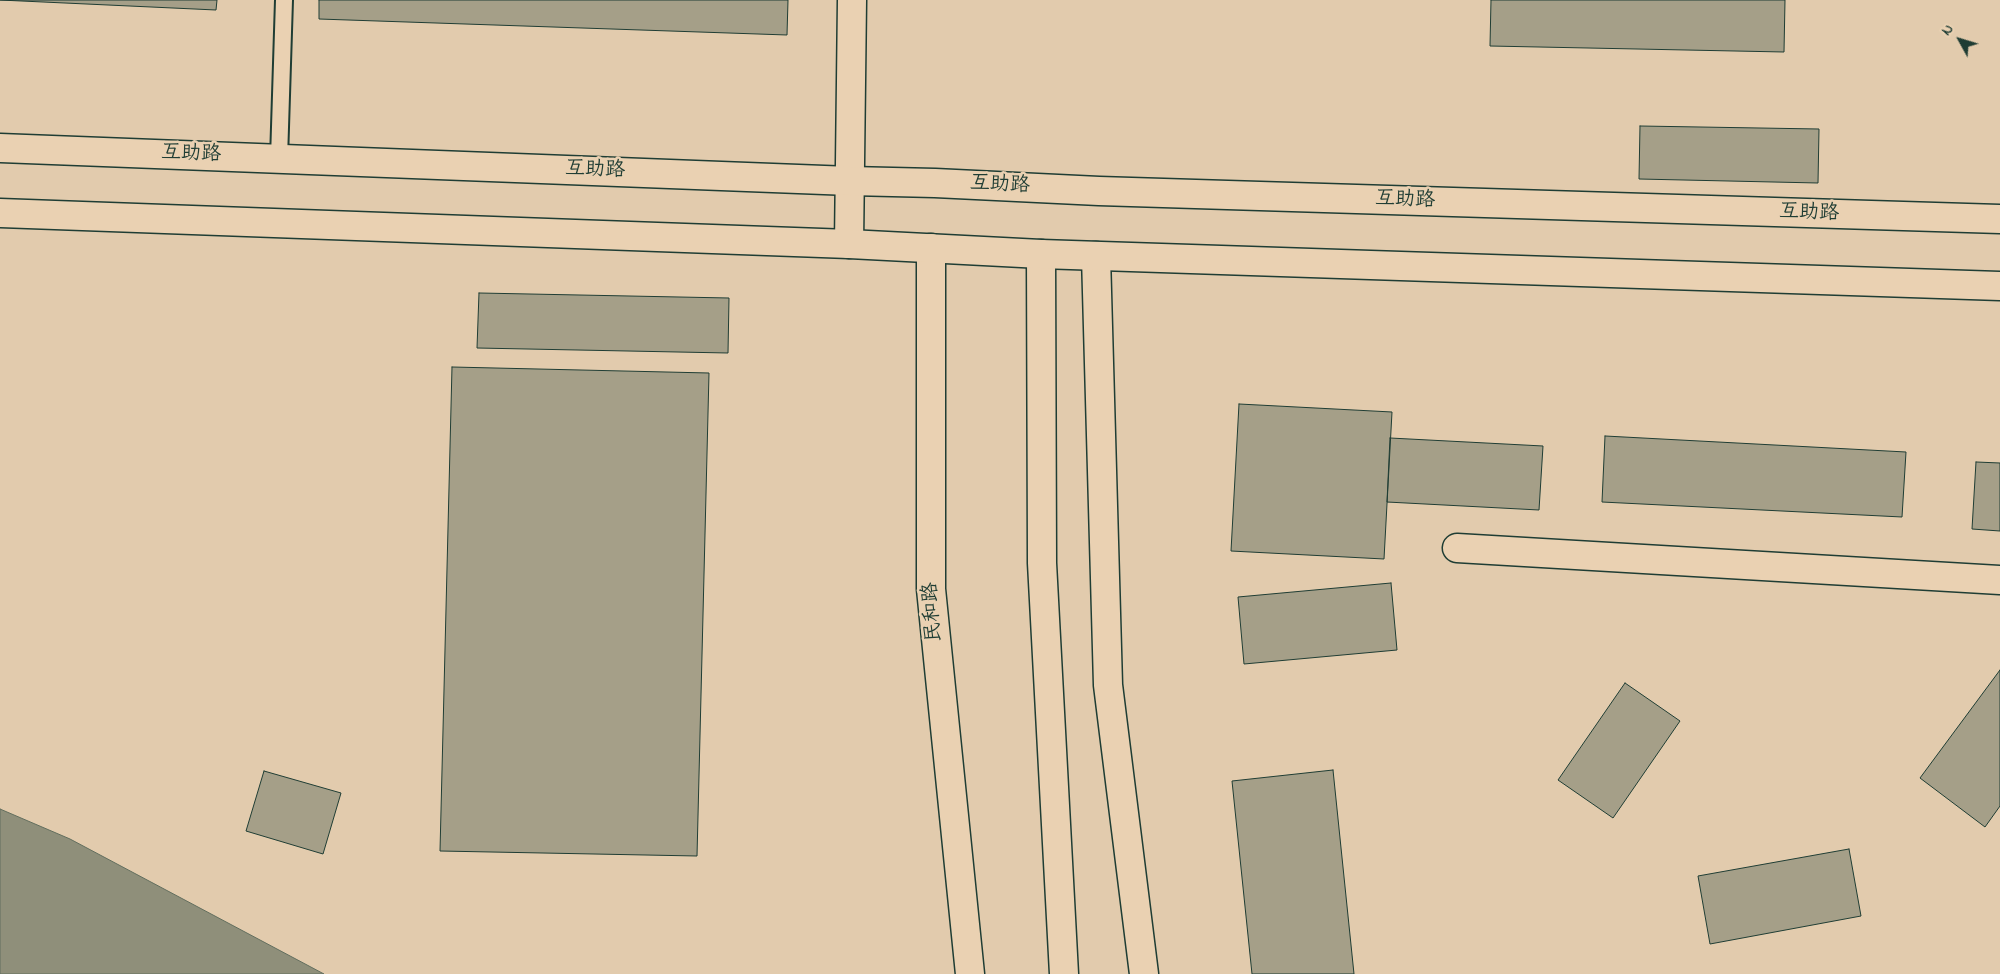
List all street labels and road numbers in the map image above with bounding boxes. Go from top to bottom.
street label: 互助路 [161,142,221,168]
street label: 互助路 [565,158,625,184]
street label: 互助路 [969,172,1031,200]
street label: 互助路 [1375,188,1435,214]
street label: 互助路 [1779,201,1839,227]
street label: 民和路 [920,581,948,643]

